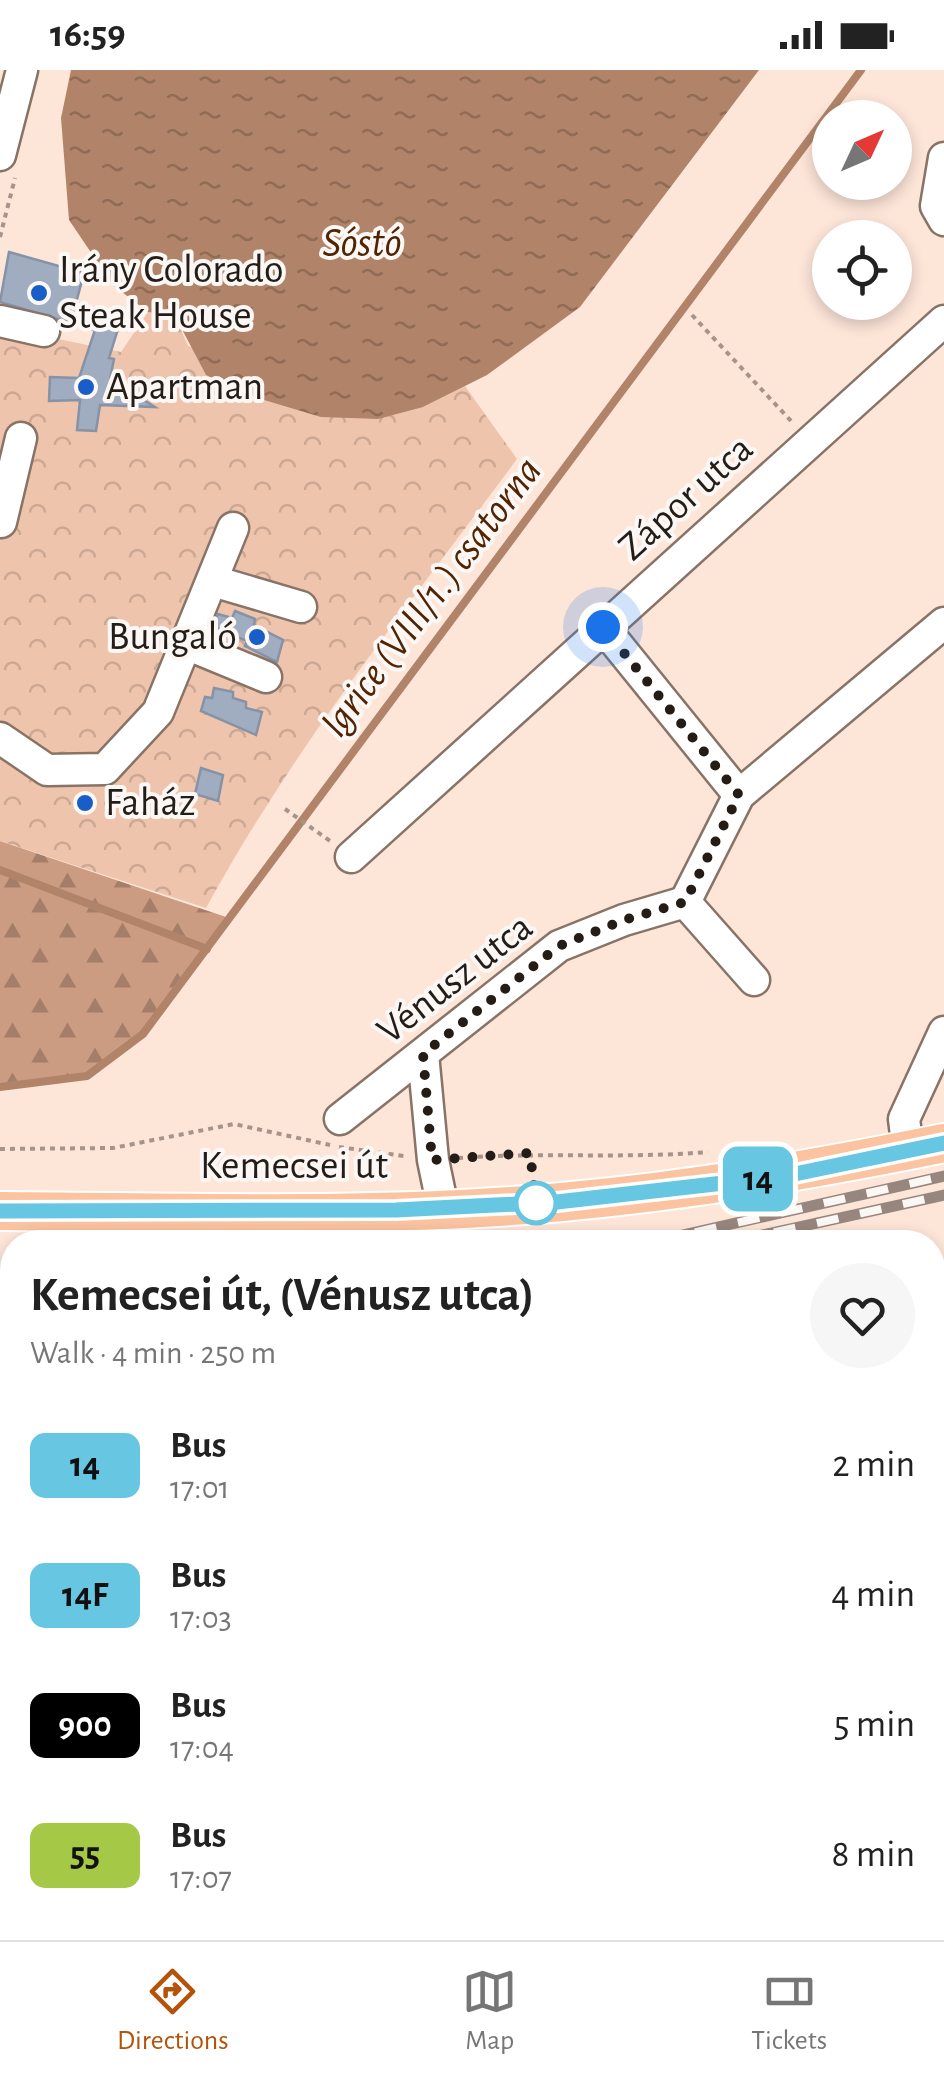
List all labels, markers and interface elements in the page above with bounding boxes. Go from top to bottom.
text: 16:59 [50,16,126,54]
north arrow [812,100,912,200]
map controls [812,100,912,320]
button: locate [812,220,912,320]
water label: Sóstó [322,222,402,264]
place label: Irány Colorado Steak House [59,250,284,336]
marker: Irány Colorado Steak House [28,282,50,304]
place label: Apartman [106,367,263,407]
marker: Apartman [75,376,97,398]
street label: Zápor utca [611,428,761,568]
water label: Igrice (VIII/1.) csatorna [313,449,549,745]
your location [578,602,628,652]
place label: Bungaló [108,617,237,657]
marker: Bungaló [246,626,268,648]
place label: Faház [105,783,195,823]
marker: Faház [74,792,96,814]
street label: Vénusz utca [370,907,540,1051]
street label: Kemecsei út [200,1146,388,1186]
line badge: 14 [713,1146,803,1212]
text: 14 [743,1162,773,1197]
unlabelled marker [515,1182,557,1224]
button: heart [810,1263,915,1368]
text: Kemecsei út, (Vénusz utca) [30,1272,535,1320]
text: Walk · 4 min · 250 m [30,1337,276,1369]
text: Bus [170,1427,226,1465]
text: 2 min [832,1446,915,1484]
text: 14 [70,1448,100,1483]
text: 17:01 [170,1472,230,1504]
text: Bus [170,1557,226,1595]
text: 4 min [831,1576,915,1614]
text: 14F [62,1578,108,1613]
text: 17:03 [170,1602,232,1634]
text: Bus [170,1687,226,1725]
text: 5 min [834,1706,915,1744]
text: 900 [58,1708,112,1743]
text: 17:04 [170,1732,234,1764]
text: Bus [170,1817,226,1855]
text: 8 min [832,1836,915,1874]
text: 55 [70,1838,100,1873]
text: 17:07 [170,1862,232,1894]
tab: Directions [117,1964,229,2058]
tab: Map [462,1964,517,2058]
tab: Tickets [751,1964,827,2058]

